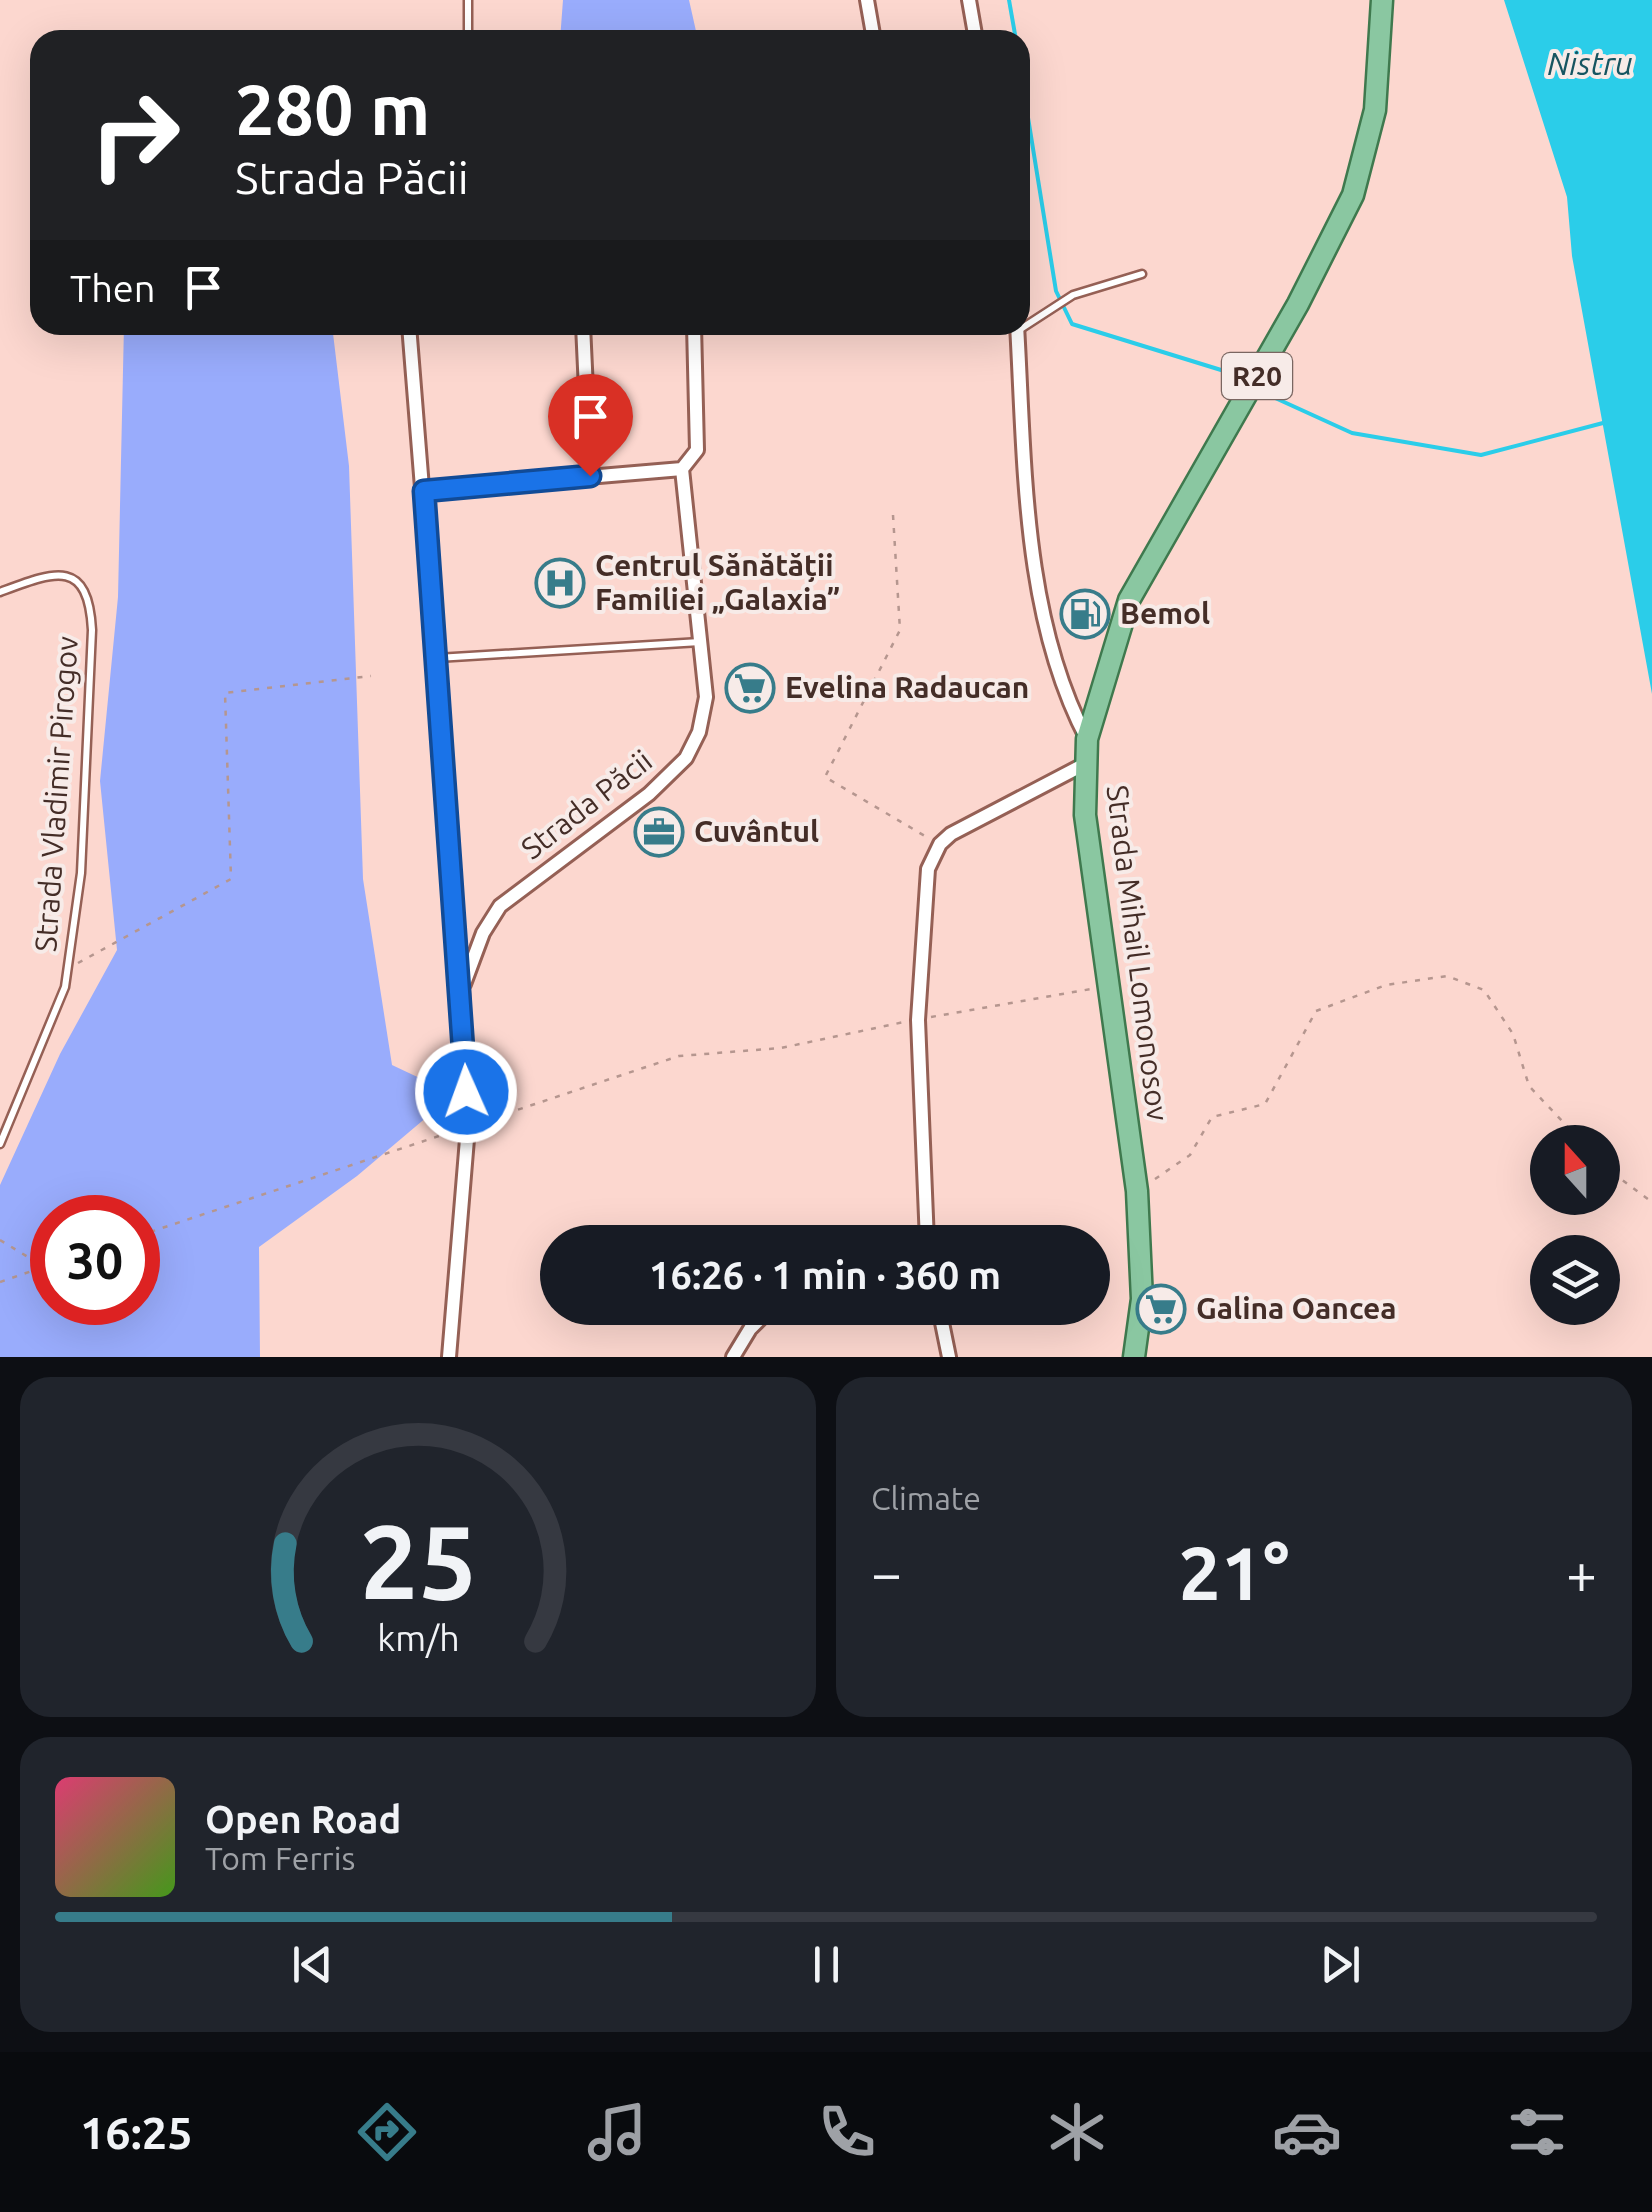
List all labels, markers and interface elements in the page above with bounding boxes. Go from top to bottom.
water label: Nistru [1547,45,1633,81]
icon: right [70,70,200,200]
text: 280 m [235,70,430,148]
text: Strada Păcii [235,152,469,203]
icon: arrive [176,260,231,315]
text: Then [70,267,156,309]
road number: R20 [1222,353,1292,399]
pin [548,374,633,477]
icon: arrive [563,389,618,444]
place label: Centrul Sănătății Familiei „Galaxia” [595,548,840,616]
hospital icon: Centrul Sănătății Familiei „Galaxia” [534,557,586,609]
fuel station icon: Bemol [1059,588,1111,640]
place label: Bemol [1120,596,1210,630]
street label: Strada Vladimir Pirogov [28,635,84,953]
supermarket icon: Evelina Radaucan [724,662,776,714]
place label: Evelina Radaucan [785,670,1029,704]
street label: Strada Păcii [515,743,658,866]
street label: Strada Mihail Lomonosov [1101,783,1176,1123]
office icon: Cuvântul [633,806,685,858]
place label: Cuvântul [694,814,819,848]
position arrow [414,1040,518,1144]
north arrow [1530,1125,1620,1215]
map controls [1530,1125,1620,1325]
speed limit sign: 30 [30,1195,160,1325]
button: layers [1530,1235,1620,1325]
text: 16:26 · 1 min · 360 m [649,1254,1001,1296]
supermarket icon: Galina Oancea [1135,1283,1187,1335]
place label: Galina Oancea [1196,1291,1397,1325]
text: Climate [871,1480,981,1516]
text: 25 [359,1502,477,1619]
text: 21° [1178,1530,1290,1614]
text: − [871,1542,902,1603]
text: + [1566,1542,1597,1603]
text: km/h [377,1618,459,1658]
text: Open Road [205,1798,401,1840]
text: Tom Ferris [205,1840,355,1876]
icon: previous [285,1937,340,1992]
icon: pause [799,1937,854,1992]
icon: next [1313,1937,1368,1992]
icon: directions [352,2097,422,2167]
icon: music [582,2097,652,2167]
icon: phone [812,2097,882,2167]
icon: climate [1042,2097,1112,2167]
icon: car [1272,2097,1342,2167]
icon: filters [1502,2097,1572,2167]
text: 16:25 [80,2107,193,2158]

